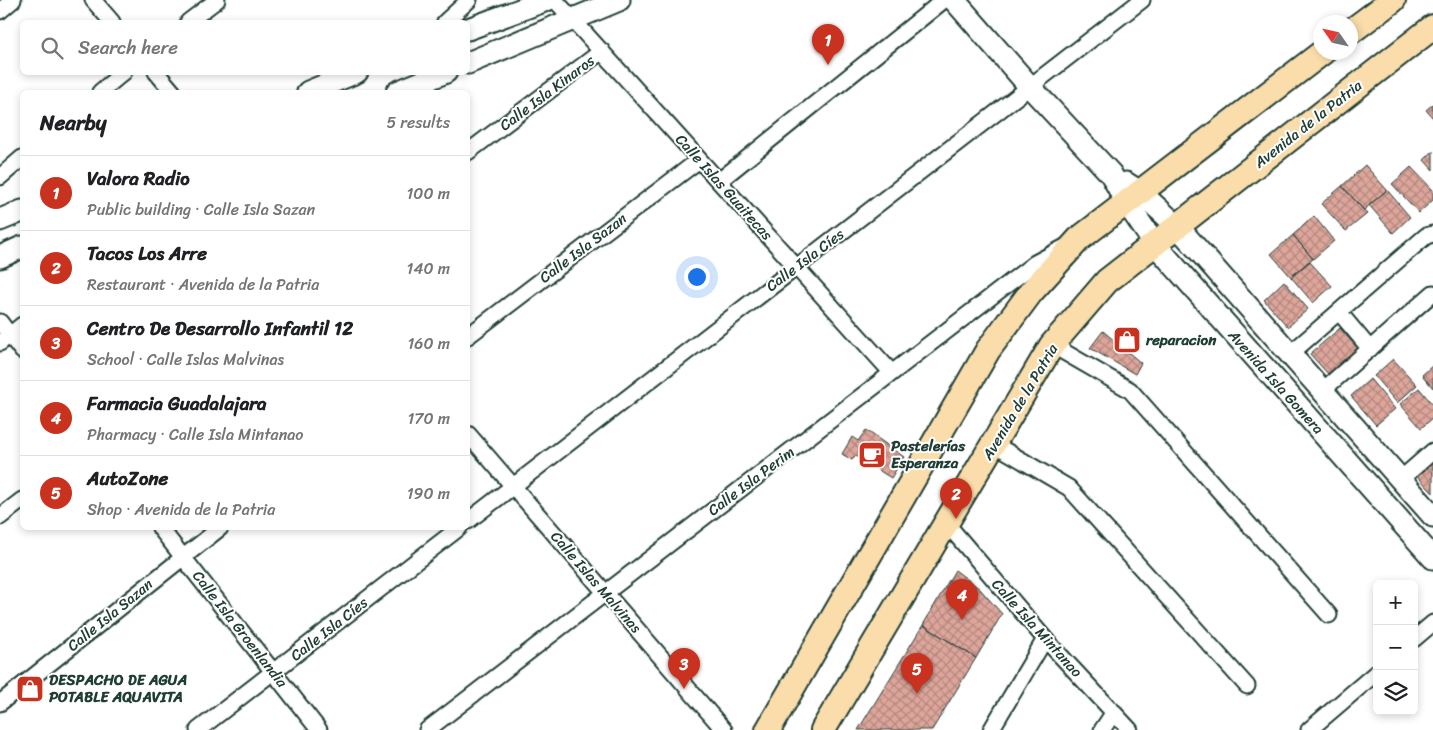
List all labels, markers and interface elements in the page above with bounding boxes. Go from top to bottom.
north arrow [1313,15,1358,60]
search box [20,20,470,75]
pin: 1 [812,24,844,65]
text: Search here [78,31,178,64]
icon: search [38,34,66,62]
street label: Calle Isla Kinaros [494,48,601,138]
street label: Avenida de la Patria [1247,73,1368,175]
text: Nearby [40,104,106,142]
text: 5 results [386,108,450,137]
street label: Calle Islas Guaitecas [669,128,779,246]
text: Valora Radio [87,162,190,195]
text: 1 [53,179,59,208]
text: 100 m [406,179,450,208]
text: Public building · Calle Isla Sazan [87,195,315,224]
street label: Calle Isla Sazan [533,206,633,290]
street label: Calle Isla Cíes [760,222,850,298]
text: Tacos Los Arre [87,237,207,270]
text: 2 [51,254,61,283]
text: 140 m [407,254,450,283]
your location [684,264,710,290]
text: Restaurant · Avenida de la Patria [87,270,319,299]
text: Centro De Desarrollo Infantil 12 [87,312,353,345]
street label: Avenida Isla Gomera [1221,323,1331,441]
shop icon: reparacion [1112,325,1142,355]
place label: reparacion [1145,327,1217,353]
text: 3 [52,329,60,358]
text: 160 m [407,329,450,358]
street label: Avenida de la Patria [974,338,1065,466]
text: School · Calle Islas Malvinas [87,345,284,374]
text: Farmacia Guadalajara [87,387,267,420]
text: 4 [51,404,61,433]
text: 170 m [407,404,450,433]
text: Pharmacy · Calle Isla Mintanao [87,420,303,449]
place label: Pastelerías Esperanza [891,433,966,476]
street label: Calle Isla Perim [702,439,800,523]
cafe icon: Pastelerías Esperanza [857,440,887,470]
text: AutoZone [87,462,168,495]
pin: 2 [940,478,972,519]
text: 5 [51,479,61,508]
text: 190 m [407,479,450,508]
text: Shop · Avenida de la Patria [87,495,275,524]
street label: Calle Islas Malvinas [544,525,649,640]
street label: Calle Isla Groenlandia [186,565,295,694]
street label: Calle Isla Sazan [61,572,159,658]
street label: Calle Isla Mintanao [985,572,1089,684]
pin: 4 [946,579,978,620]
map controls [1373,580,1418,715]
button: + [1373,580,1418,625]
street label: Calle Isla Cíes [284,590,374,668]
button: − [1373,625,1418,670]
pin: 3 [668,648,700,689]
pin: 5 [901,653,933,694]
place label: DESPACHO DE AGUA POTABLE AQUAVITA [49,667,187,710]
button: layers [1373,670,1418,715]
shop icon: DESPACHO DE AGUA POTABLE AQUAVITA [15,674,45,704]

